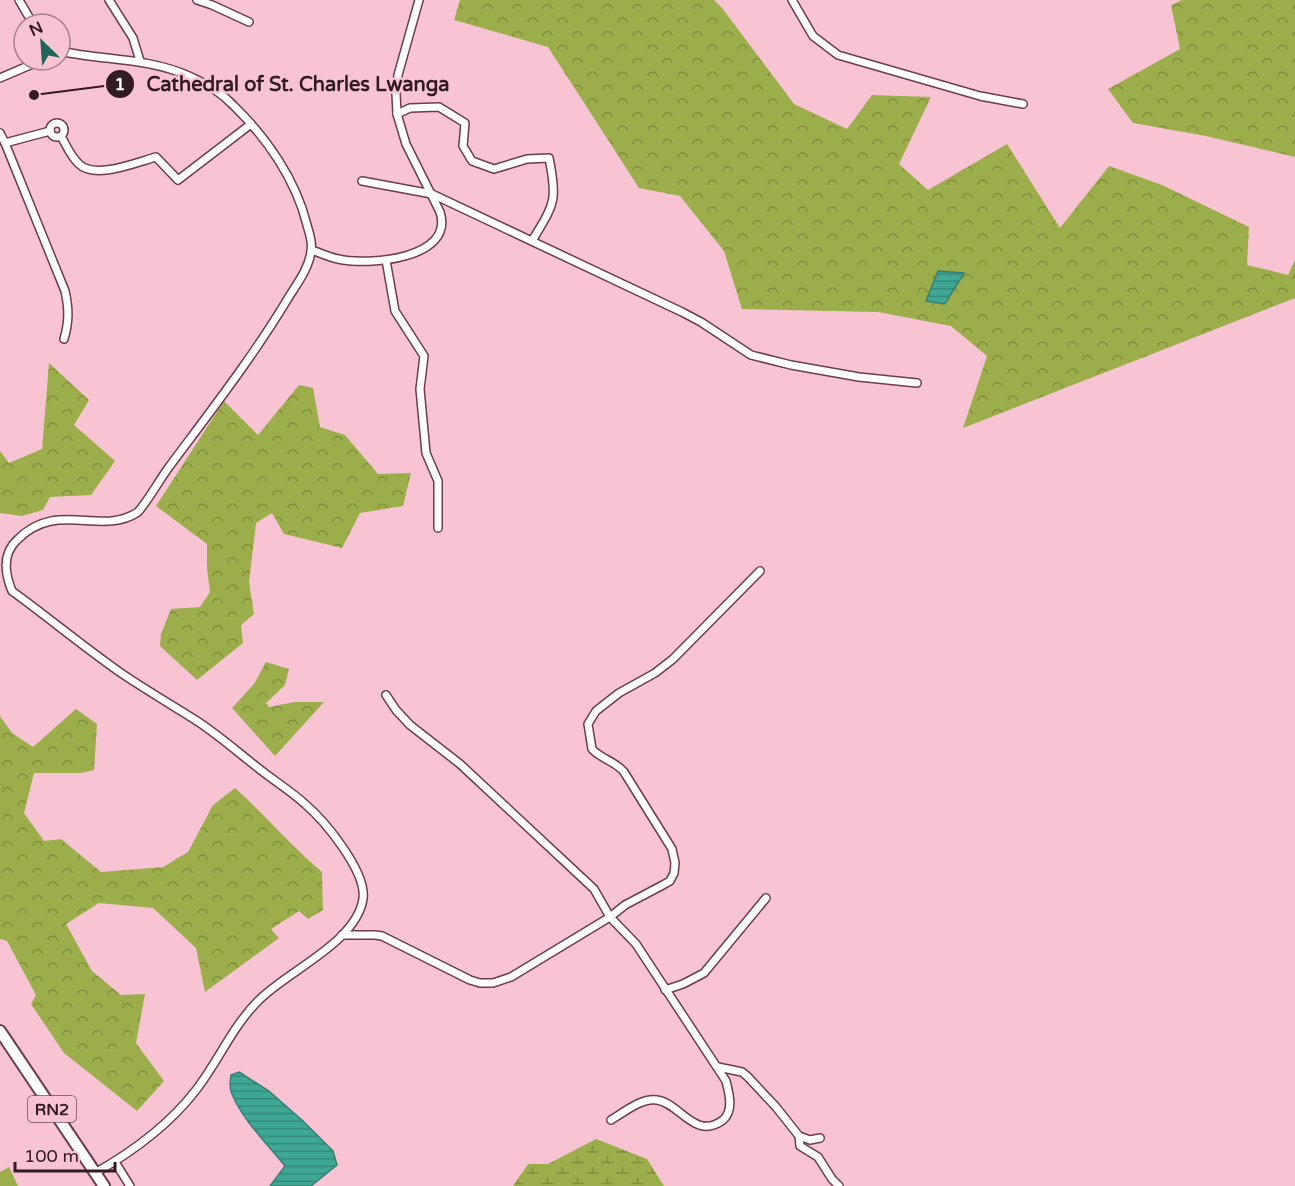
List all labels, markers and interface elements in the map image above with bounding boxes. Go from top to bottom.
north arrow [12,12,72,72]
text: N [26,18,46,41]
callout: Cathedral of St. Charles Lwanga [105,65,462,103]
text: 1 [114,73,126,95]
text: Cathedral of St. Charles Lwanga [146,73,450,97]
road number: RN2 [28,1096,76,1122]
scale bar [15,1135,116,1173]
text: 100 m [24,1145,79,1167]

